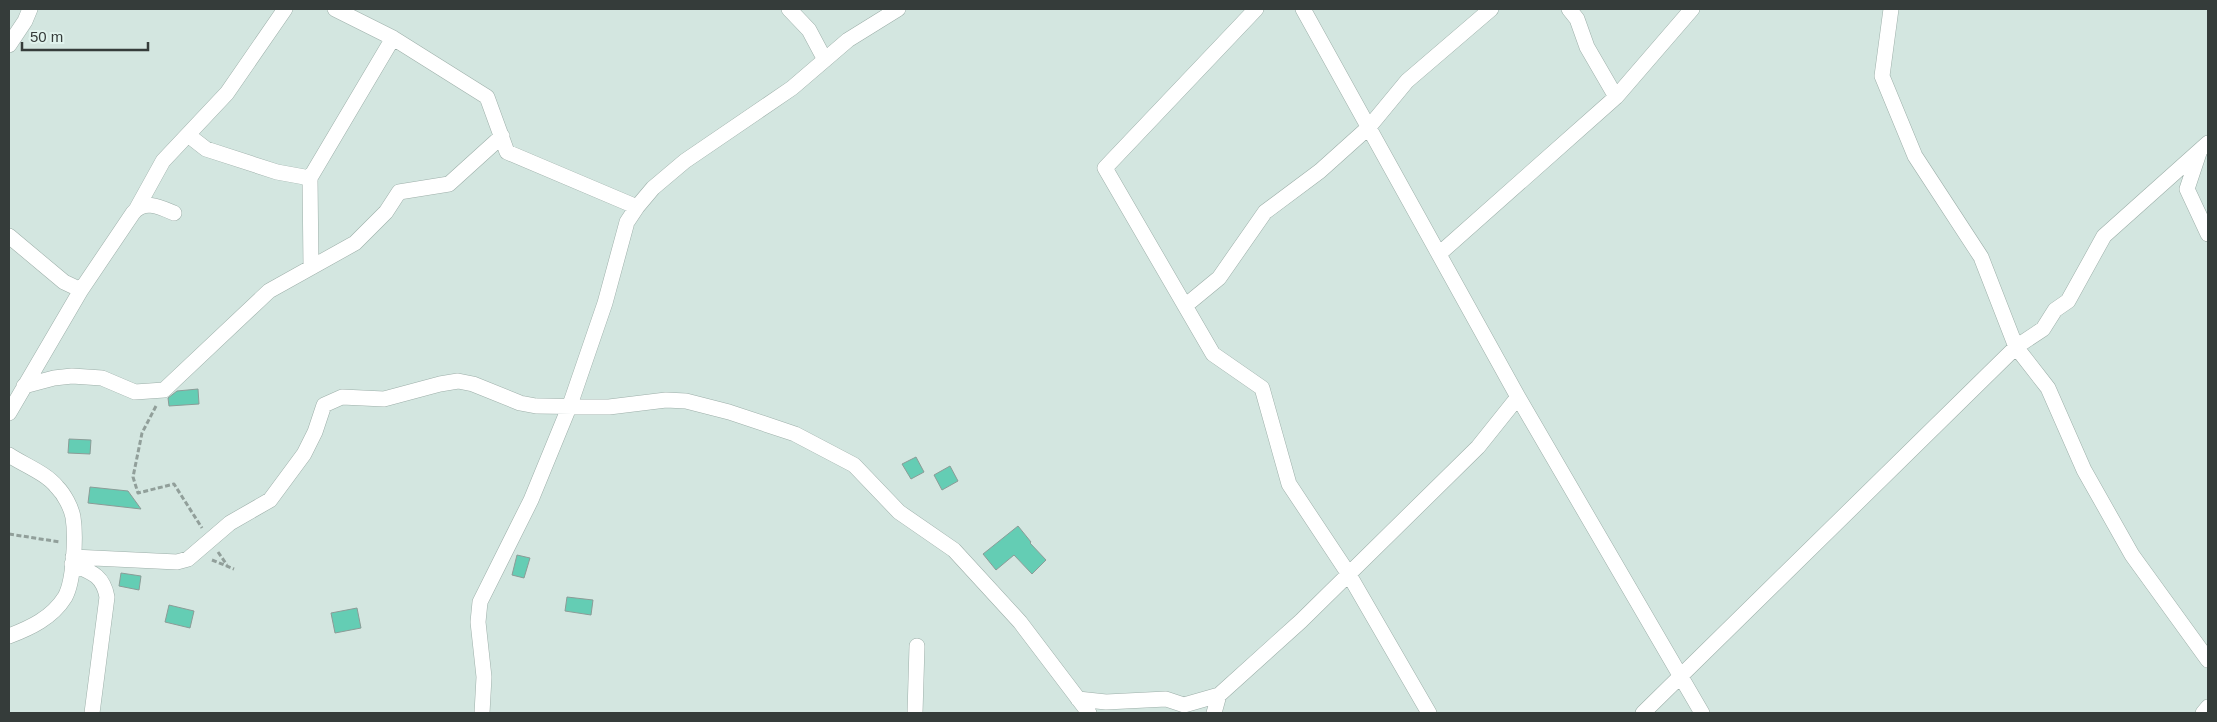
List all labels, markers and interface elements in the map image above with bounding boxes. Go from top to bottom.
scale bar [22,20,149,52]
text: 50 m [30,28,63,45]

